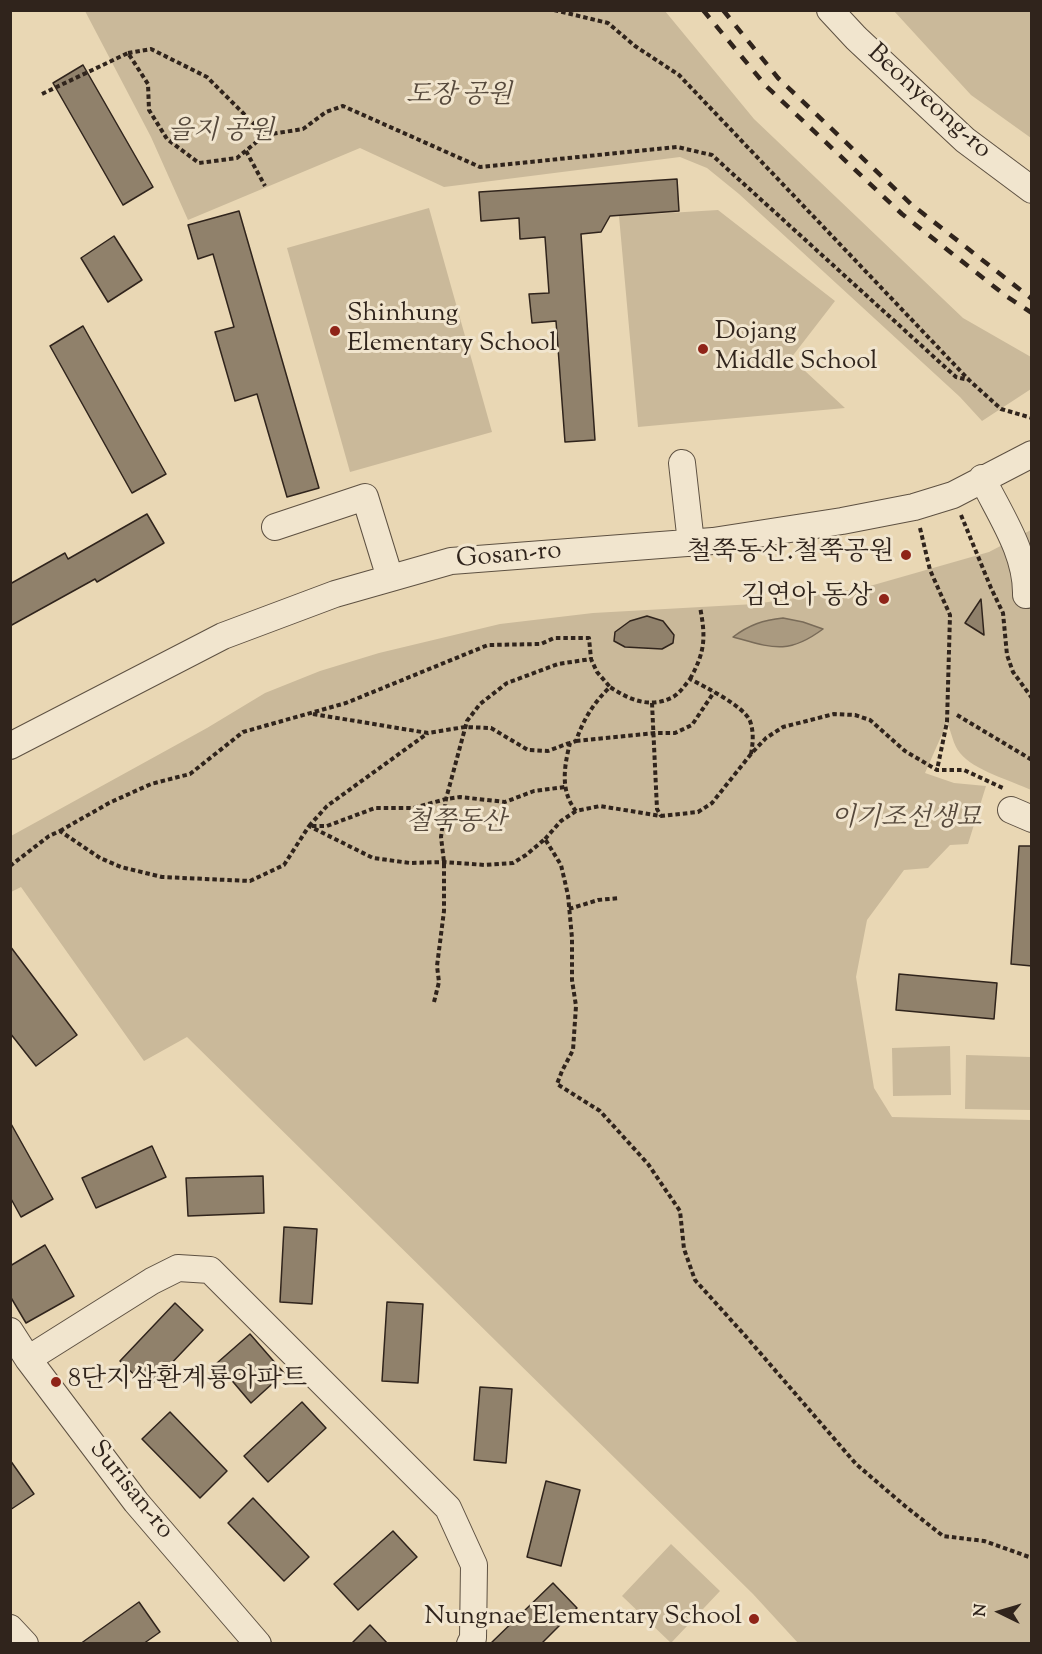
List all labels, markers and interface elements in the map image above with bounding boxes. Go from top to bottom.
street label: Beonyeong-ro [859,39,997,167]
park label: 도장 공원 [406,82,512,114]
park label: 을지 공원 [168,118,274,150]
place label: Shinhung Elementary School [347,300,557,362]
place label: Dojang Middle School [715,318,878,380]
marker: Shinhung Elementary School [328,324,342,338]
marker: Dojang Middle School [696,342,710,356]
street label: Gosan-ro [455,537,563,577]
place label: 철쭉동산.철쭉공원 [687,539,894,571]
marker: 철쭉동산.철쭉공원 [899,548,913,562]
place label: 김연아 동상 [741,583,872,615]
marker: 김연아 동상 [877,592,891,606]
park label: 이기조선생묘 [831,805,981,837]
park label: 철쭉동산 [406,809,506,841]
place label: 8단지삼환계룡아파트 [68,1366,307,1398]
marker: 8단지삼환계룡아파트 [49,1375,63,1389]
street label: Surisan-ro [81,1435,179,1547]
north arrow [970,1582,1030,1642]
place label: Nungnae Elementary School [424,1603,742,1635]
text: N [970,1603,994,1618]
marker: Nungnae Elementary School [747,1612,761,1626]

